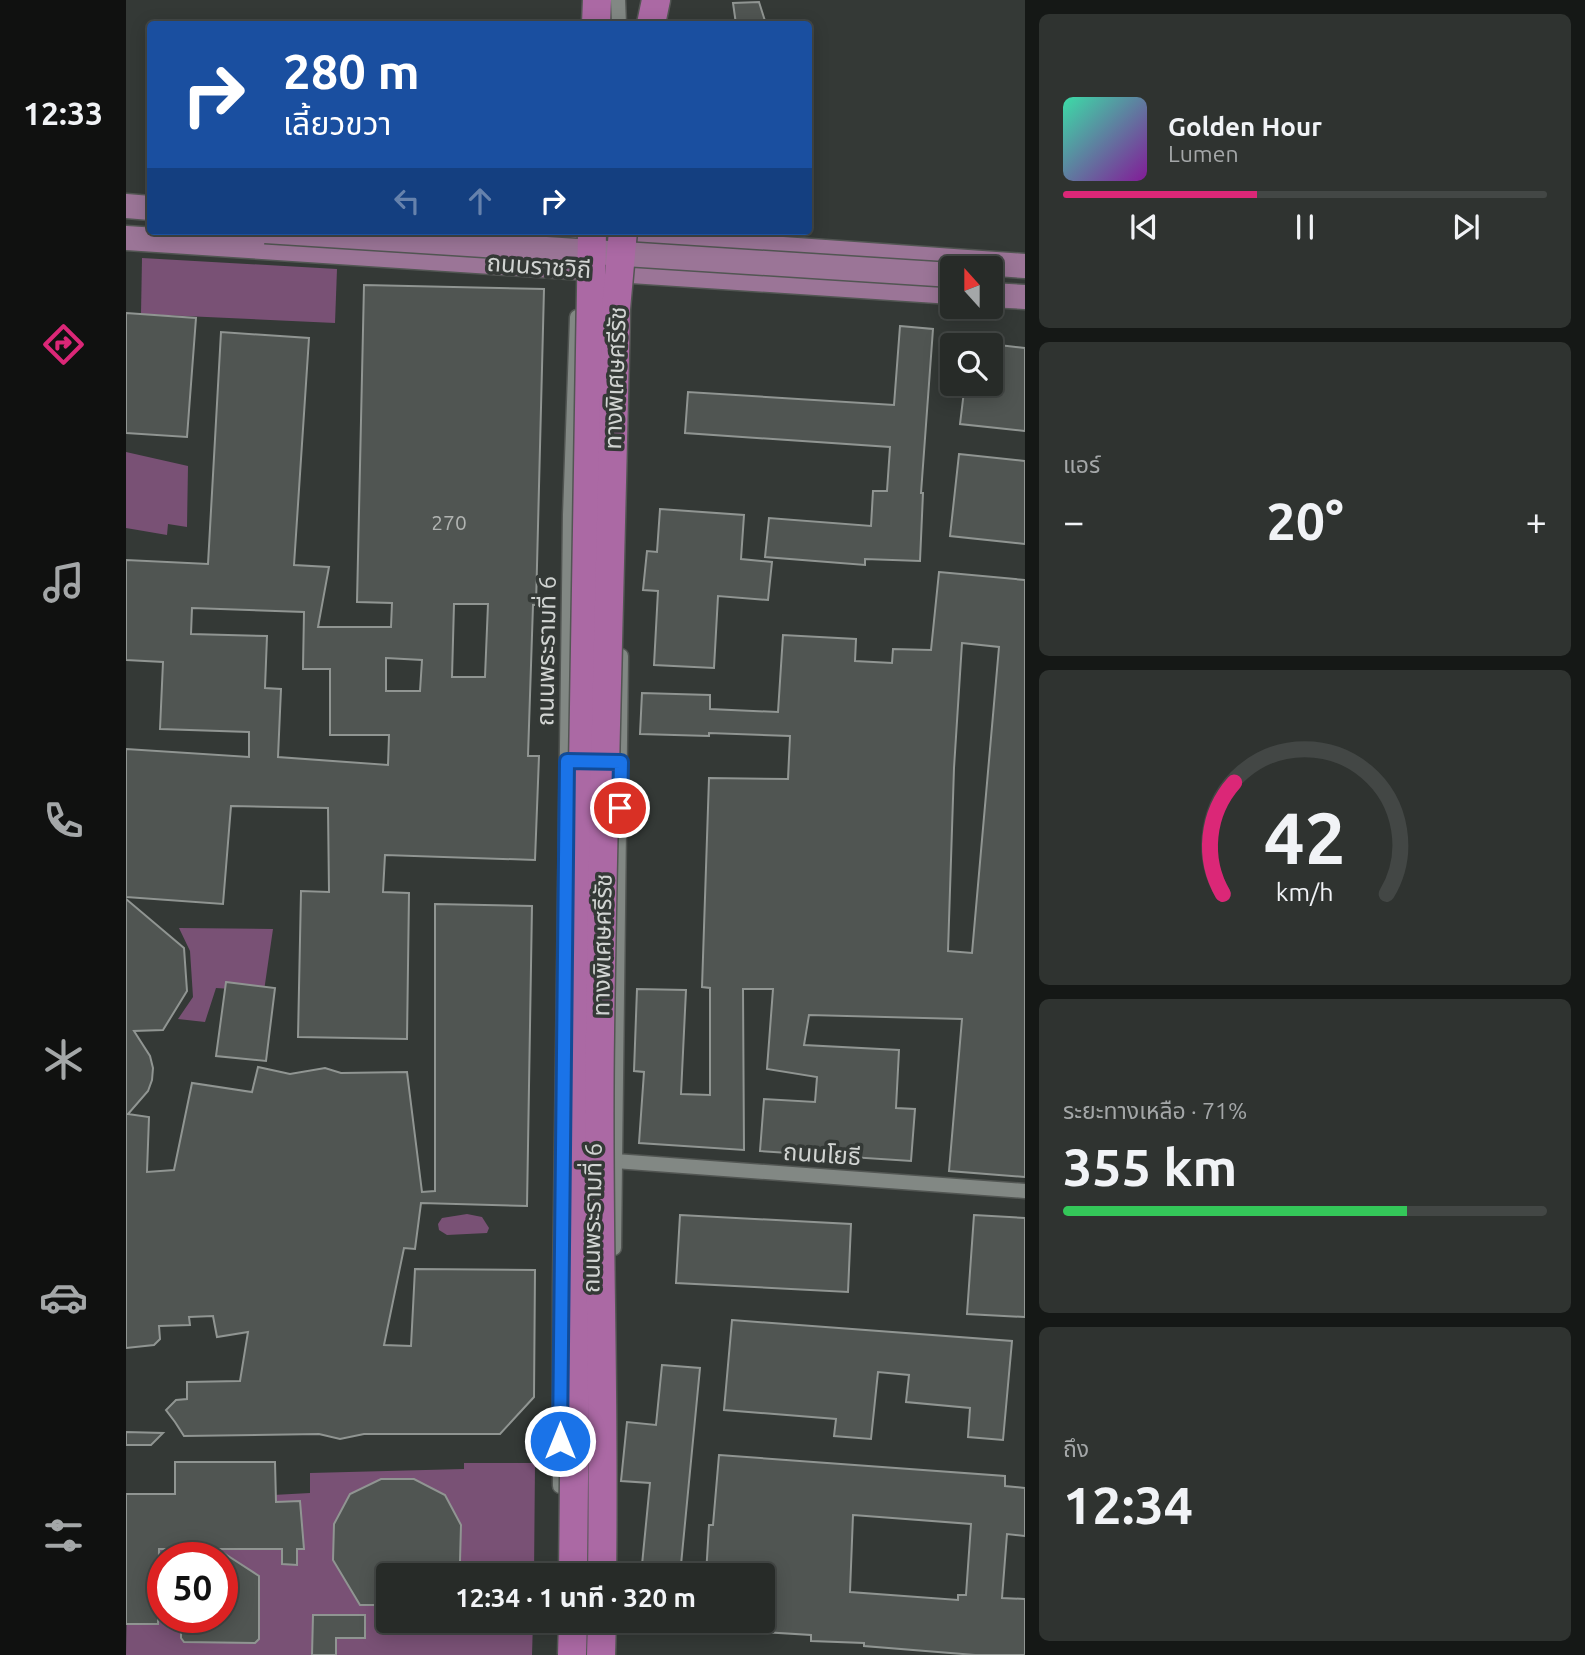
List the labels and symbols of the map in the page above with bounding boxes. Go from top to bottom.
street label: ถนนราชวิถี [486,249,592,283]
north arrow [940,256,1003,318]
street label: ทางพิเศษศรีรัช [599,306,631,450]
house number: 270 [431,510,467,534]
street label: ถนนพระรามที่ 6 [528,576,561,726]
pin [590,778,650,838]
street label: ทางพิเศษศรีรัช [587,873,617,1017]
street label: ถนนโยธี [782,1138,862,1170]
street label: ถนนพระรามที่ 6 [574,1143,607,1293]
position arrow [523,1404,597,1478]
speed limit sign: 50 [147,1542,238,1633]

